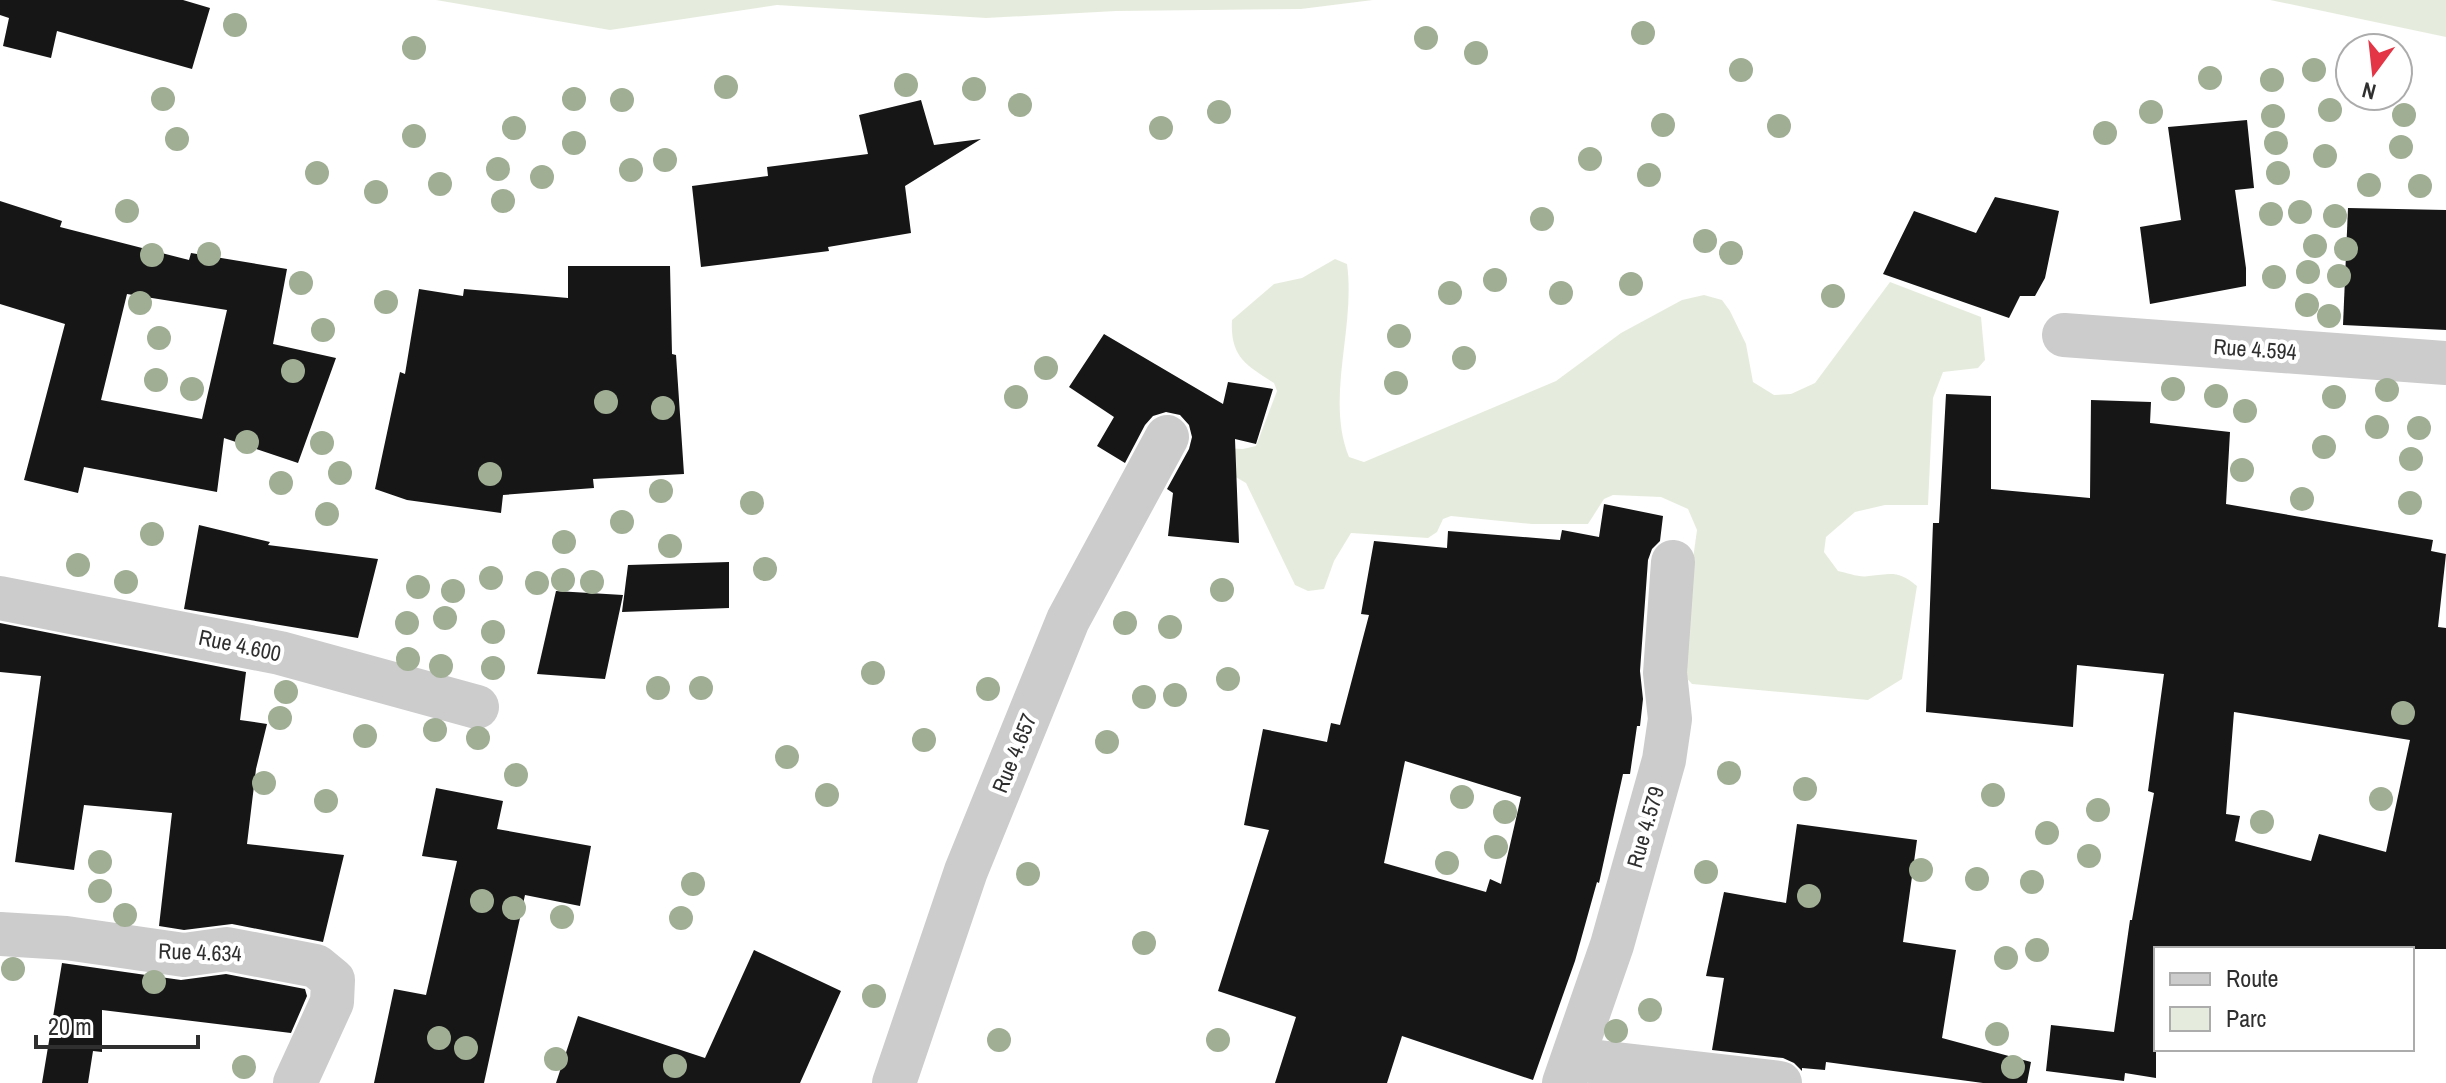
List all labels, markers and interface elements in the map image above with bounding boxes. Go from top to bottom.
north arrow [2334,32,2414,112]
text: N [2359,75,2379,107]
street label: Rue 4.594 [2212,331,2298,367]
street label: Rue 4.600 [196,622,284,668]
street label: Rue 4.657 [984,709,1044,797]
street label: Rue 4.579 [1619,783,1671,871]
street label: Rue 4.634 [158,936,242,968]
legend [2154,947,2414,1051]
text: Route [2226,962,2279,994]
scale bar [36,999,198,1049]
text: Parc [2226,1002,2267,1034]
text: 20 m [48,1010,92,1042]

